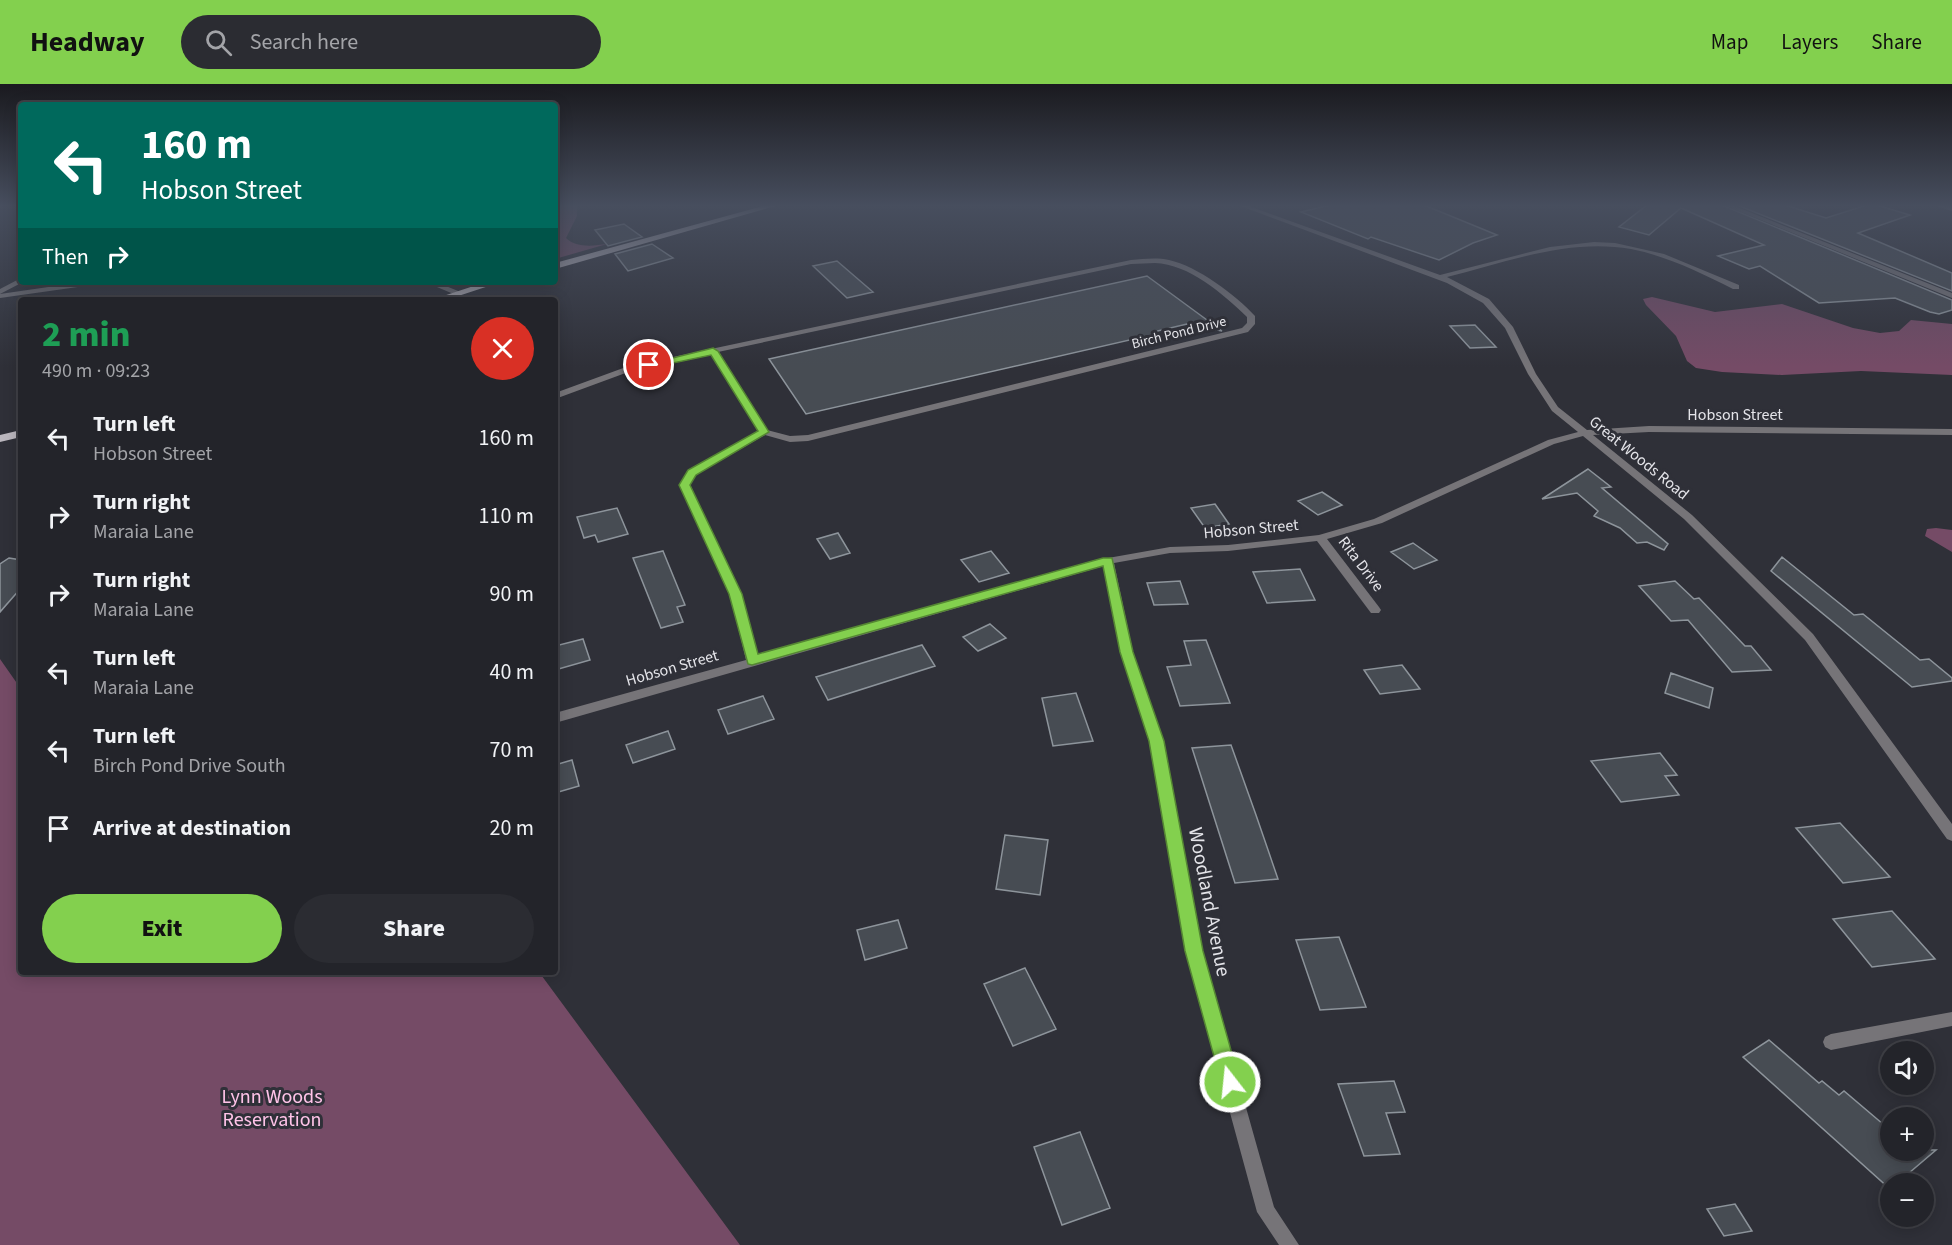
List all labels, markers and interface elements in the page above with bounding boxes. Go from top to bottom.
search box [181,15,601,69]
text: Headway [30,22,145,62]
icon: search [202,26,235,59]
text: Search here [250,26,358,58]
text: Map [1711,27,1748,57]
text: Layers [1781,27,1838,57]
text: Share [1871,27,1922,57]
text: 160 m [141,115,252,175]
icon: left [42,126,120,204]
text: Hobson Street [141,171,302,210]
icon: right [101,240,134,273]
text: Then [42,241,89,273]
text: 2 min [42,309,130,360]
street label: Birch Pond Drive [1130,312,1229,354]
button: close [471,317,534,380]
pin [623,339,674,390]
icon: arrive [632,348,665,381]
text: 490 m · 09:23 [42,357,150,385]
street label: Hobson Street [1687,404,1783,426]
text: Turn left [93,408,175,440]
street label: Great Woods Road [1584,411,1694,505]
icon: left [42,422,75,455]
text: 160 m [479,422,534,454]
text: Hobson Street [93,440,212,468]
text: Turn right [93,486,190,518]
icon: right [42,500,75,533]
text: 110 m [479,500,534,532]
street label: Hobson Street [1203,514,1300,544]
text: Maraia Lane [93,518,194,546]
street label: Rita Drive [1333,532,1389,596]
text: Turn right [93,564,190,596]
icon: right [42,578,75,611]
text: 90 m [489,578,534,610]
text: Maraia Lane [93,596,194,624]
text: Turn left [93,642,175,674]
street label: Hobson Street [623,644,721,692]
icon: left [42,656,75,689]
text: 40 m [489,656,534,688]
text: Maraia Lane [93,674,194,702]
text: Turn left [93,720,175,752]
icon: left [42,734,75,767]
text: 70 m [489,734,534,766]
text: Birch Pond Drive South [93,752,286,780]
icon: arrive [42,812,75,845]
text: Arrive at destination [93,812,291,844]
text: 20 m [489,812,534,844]
street label: Woodland Avenue [1181,825,1237,979]
button: Exit [42,894,282,963]
button: Share [294,894,534,963]
map controls [1880,1041,1934,1227]
button: sound [1880,1041,1934,1095]
position arrow [1198,1050,1262,1114]
park label: Lynn Woods Reservation [221,1083,323,1134]
button: + [1880,1107,1934,1161]
button: − [1880,1173,1934,1227]

